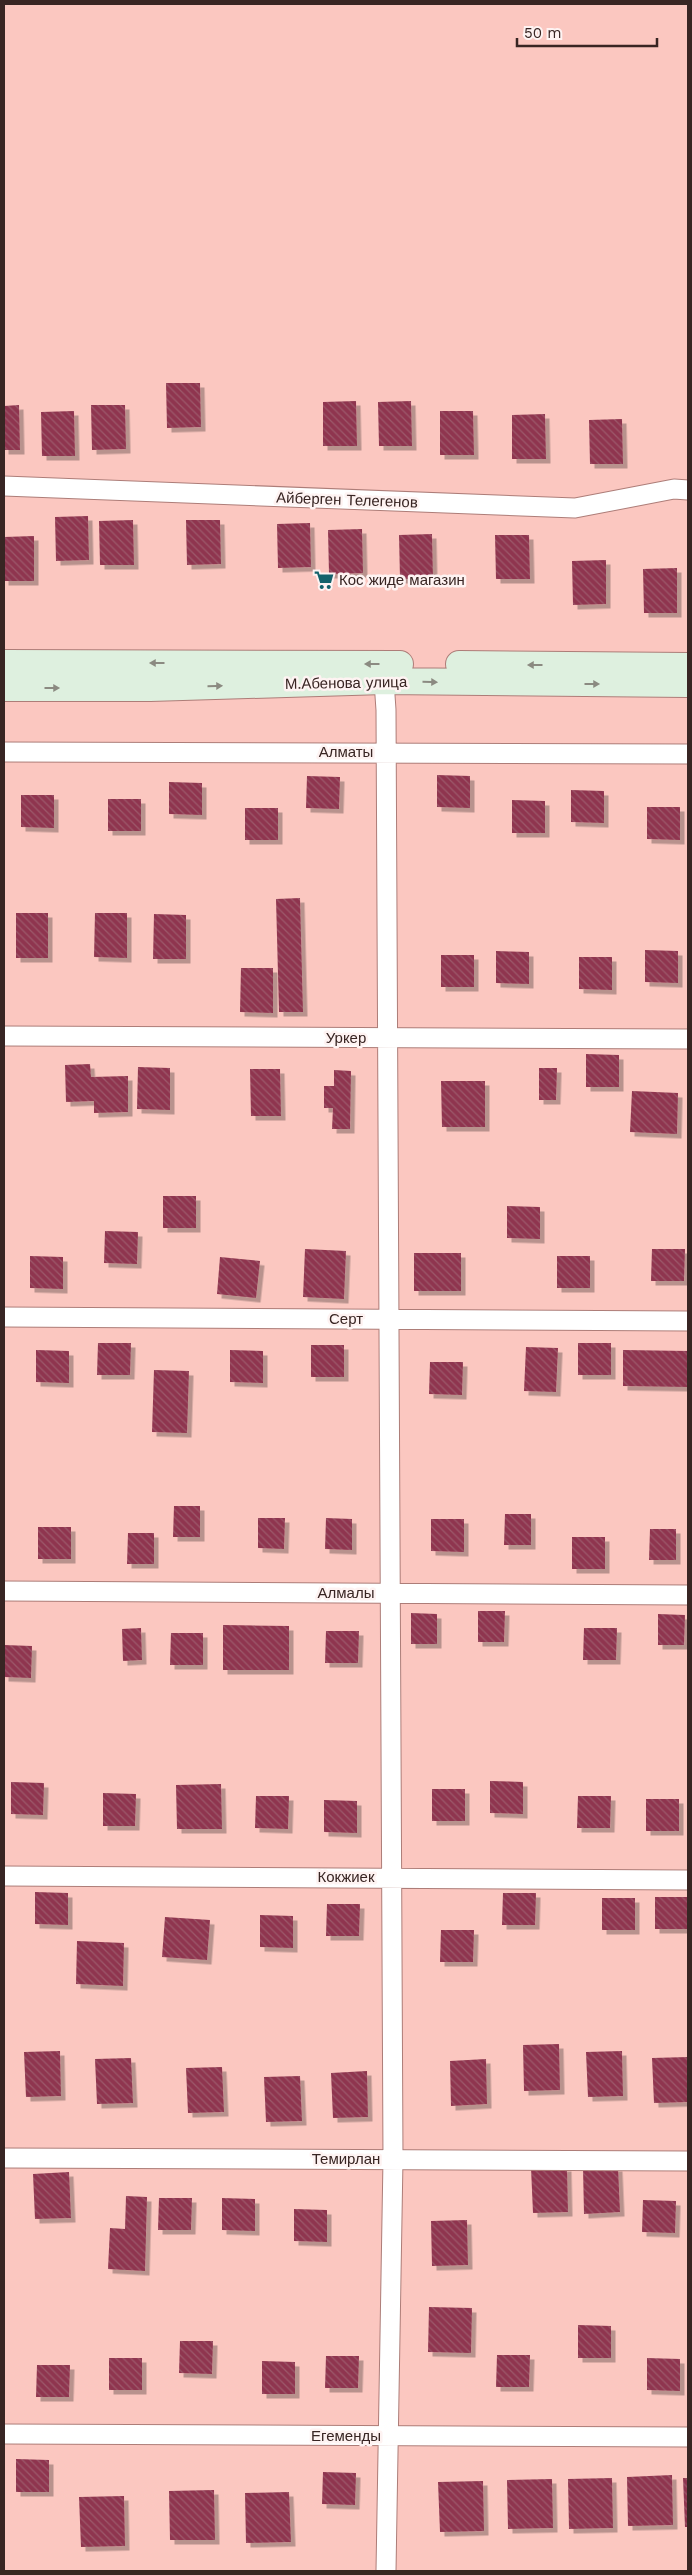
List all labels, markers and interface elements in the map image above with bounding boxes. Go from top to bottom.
scale bar [517,15,657,47]
text: 50 m [524,24,561,42]
street label: Айберген Телегенов [276,489,418,511]
supermarket icon: Кос жиде магазин [313,569,335,591]
place label: Кос жиде магазин [339,571,465,589]
one-way arrow [149,659,165,667]
one-way arrow [364,660,380,668]
one-way arrow [526,661,542,669]
street label: М.Абенова улица [285,673,408,693]
one-way arrow [422,678,438,686]
one-way arrow [585,680,601,688]
one-way arrow [207,682,223,690]
one-way arrow [45,684,61,692]
street label: Алматы [319,743,373,761]
street label: Уркер [326,1029,366,1047]
street label: Серт [329,1310,363,1328]
street label: Алмалы [318,1584,374,1602]
street label: Кокжиек [318,1868,375,1886]
street label: Темирлан [312,2150,380,2168]
street label: Егеменды [311,2427,381,2445]

